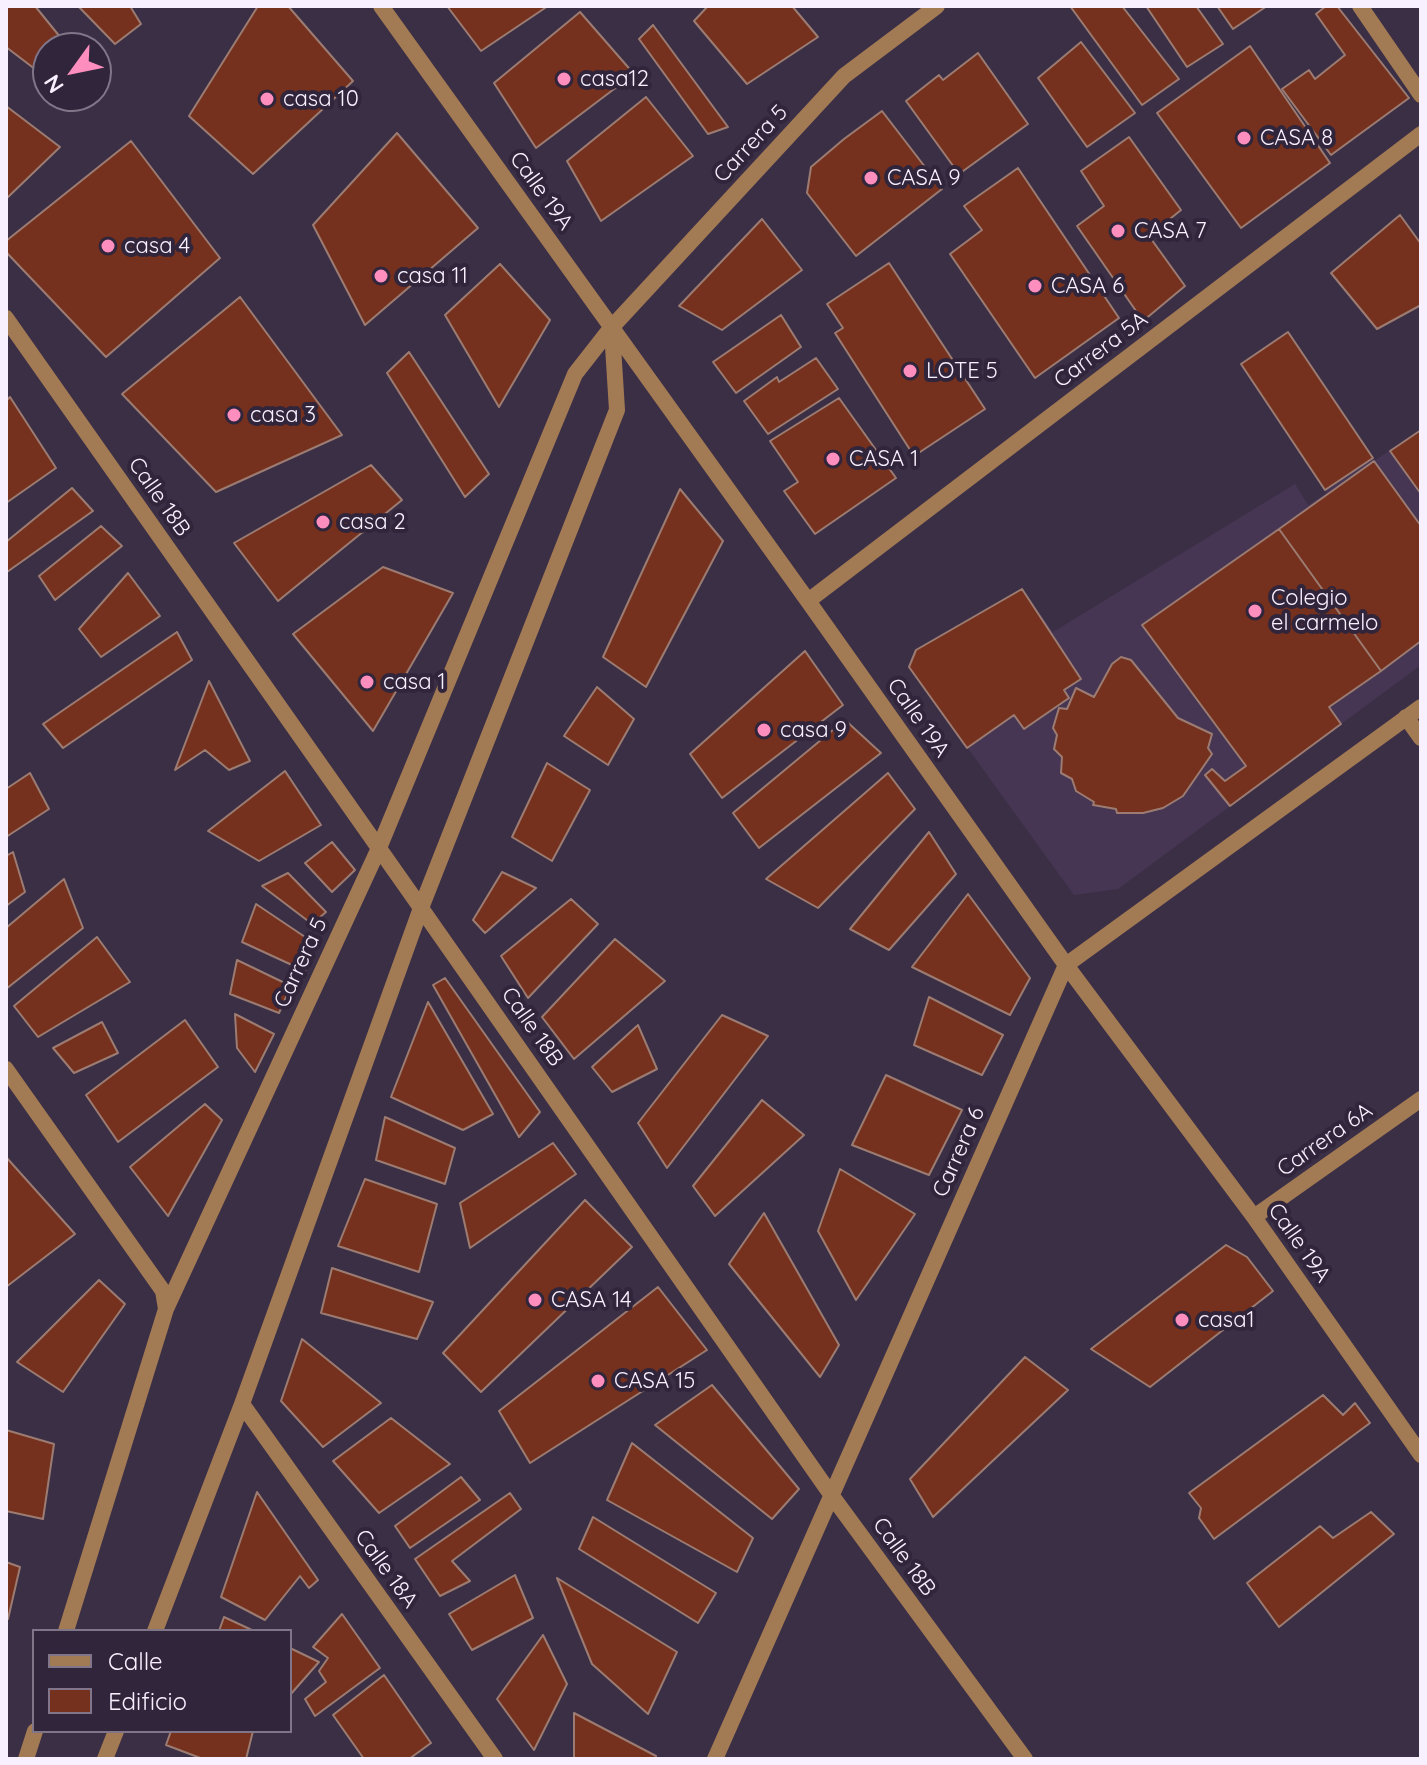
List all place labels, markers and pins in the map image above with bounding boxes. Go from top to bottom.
place label: casa12 [580,66,649,92]
marker: casa12 [555,70,573,88]
place label: casa 10 [283,86,359,112]
marker: casa 10 [258,90,276,108]
place label: CASA 8 [1260,125,1333,151]
marker: CASA 8 [1235,129,1253,147]
place label: CASA 9 [887,165,960,191]
marker: CASA 9 [862,169,880,187]
place label: CASA 7 [1134,218,1206,244]
marker: CASA 7 [1109,222,1127,240]
place label: casa 4 [124,233,190,259]
marker: casa 4 [99,237,117,255]
place label: casa 11 [397,263,468,289]
marker: casa 11 [372,267,390,285]
place label: CASA 6 [1051,273,1124,299]
marker: CASA 6 [1026,277,1044,295]
place label: LOTE 5 [926,358,998,384]
marker: LOTE 5 [901,362,919,380]
place label: casa 3 [250,402,316,428]
marker: casa 3 [225,406,243,424]
place label: CASA 1 [849,446,918,472]
marker: CASA 1 [824,450,842,468]
place label: casa 2 [339,509,406,535]
marker: casa 2 [314,513,332,531]
place label: Colegio el carmelo [1271,585,1378,636]
marker: Colegio el carmelo [1246,602,1264,620]
place label: casa 1 [383,669,446,695]
marker: casa 1 [358,673,376,691]
place label: casa 9 [780,717,847,743]
marker: casa 9 [755,721,773,739]
place label: CASA 14 [551,1287,632,1313]
marker: CASA 14 [526,1291,544,1309]
place label: casa1 [1198,1307,1255,1333]
marker: casa1 [1173,1311,1191,1329]
place label: CASA 15 [614,1368,695,1394]
marker: CASA 15 [589,1372,607,1390]

